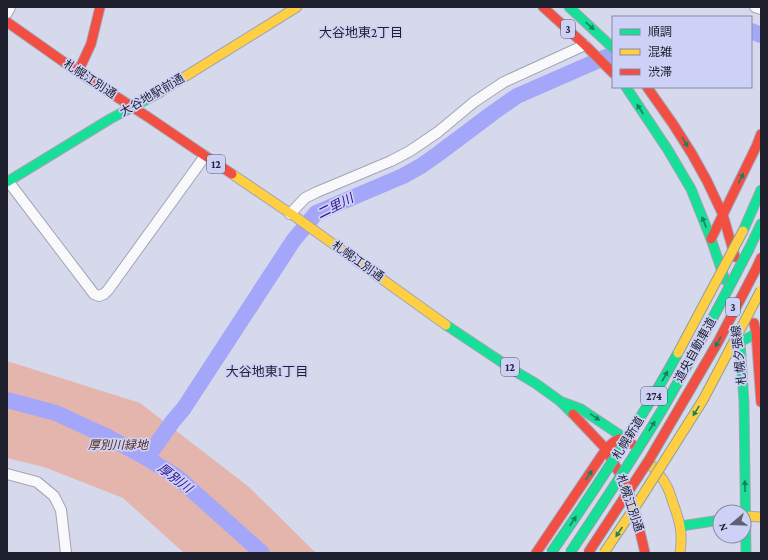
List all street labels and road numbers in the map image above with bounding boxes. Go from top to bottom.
road number: 3 [561,20,575,38]
street label: 札幌江別通 [61,57,119,101]
street label: 大谷地駅前通 [117,71,187,119]
road number: 12 [207,155,225,173]
street label: 札幌江別通 [329,238,387,284]
road number: 3 [726,298,740,316]
street label: 道央自動車道 [671,315,719,385]
street label: 札幌夕張線 [729,324,749,386]
road number: 12 [501,358,519,376]
road number: 274 [641,387,667,405]
street label: 札幌新道 [609,414,647,462]
street label: 札幌江別通 [614,472,646,534]

